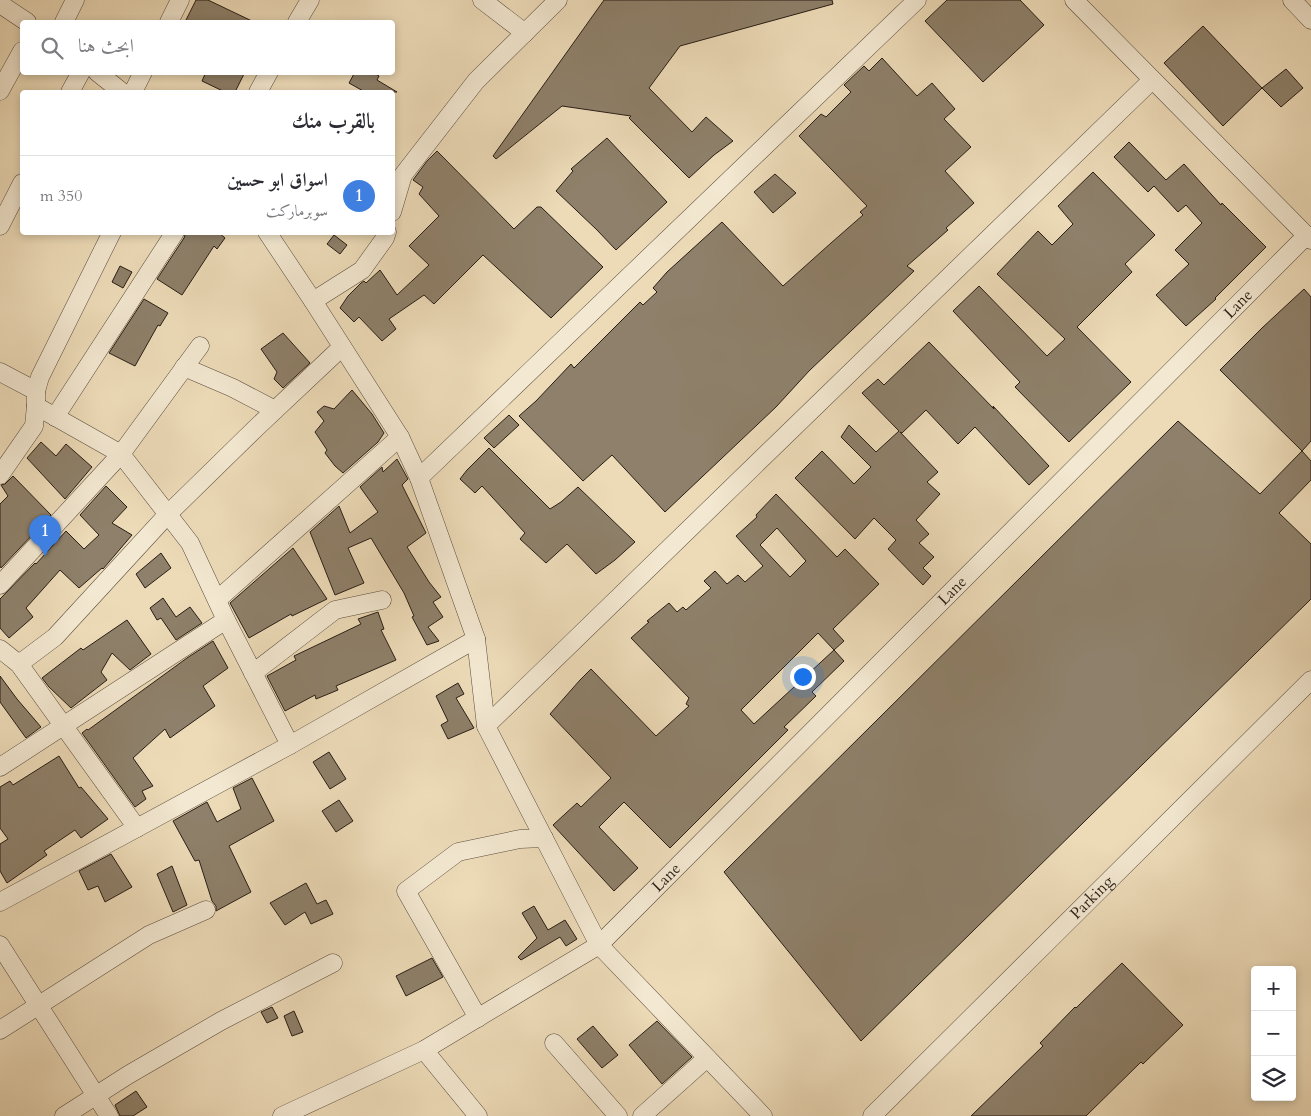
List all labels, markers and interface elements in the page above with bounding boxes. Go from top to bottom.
search box [20,20,395,75]
text: ابحث هنا [78,33,134,59]
icon: search [38,34,66,62]
text: بالقرب منك [292,107,375,136]
text: اسواق ابو حسين [227,167,328,193]
text: 350 m [40,185,82,207]
text: 1 [355,185,363,207]
text: سوبرماركت [266,200,328,222]
street label: Lane [1219,284,1258,323]
pin: 1 [29,515,61,556]
street label: Lane [933,571,972,610]
your location [790,664,816,690]
street label: Lane [647,858,686,897]
street label: Parking [1065,871,1119,924]
map controls [1251,966,1296,1101]
button: + [1251,966,1296,1011]
button: − [1251,1011,1296,1056]
button: layers [1251,1056,1296,1101]

